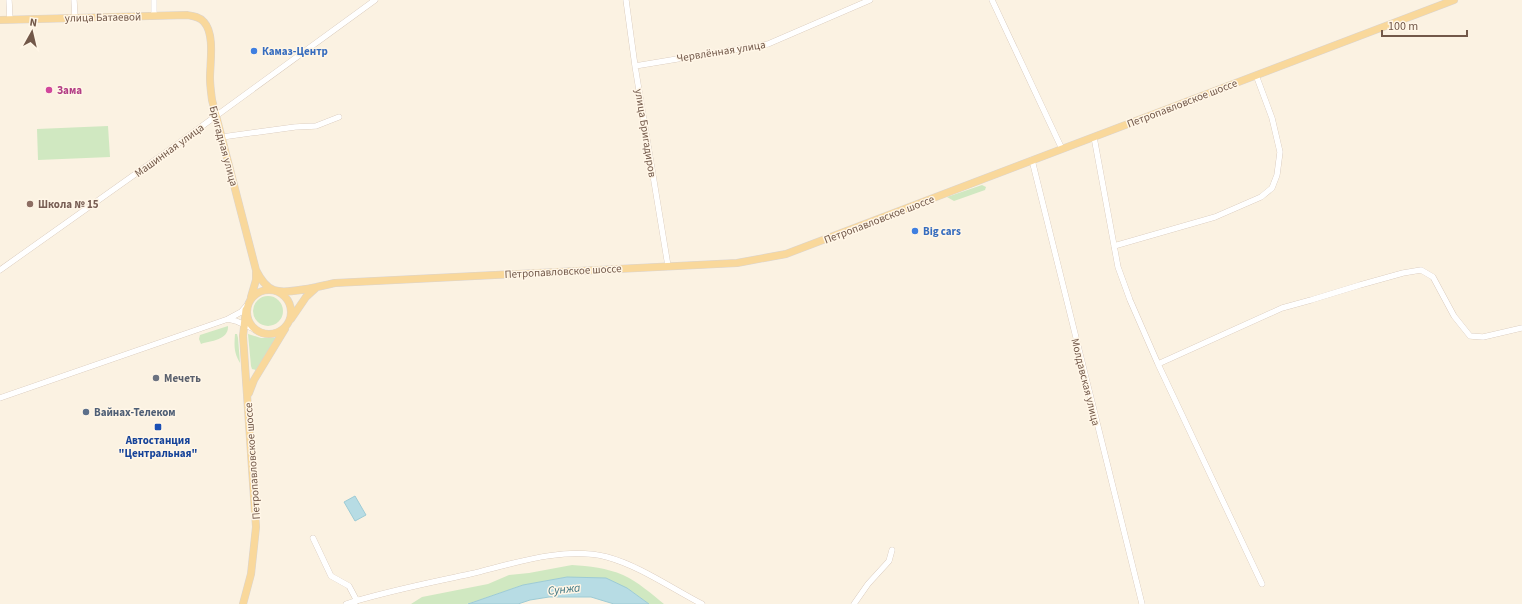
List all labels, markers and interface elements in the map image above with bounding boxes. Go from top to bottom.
street label: улица Батаевой [65,9,141,26]
north arrow [12,12,52,52]
scale bar [1382,12,1467,38]
text: N [29,15,38,31]
text: 100 m [1388,18,1418,35]
street label: Червлённая улица [676,37,767,66]
place label: Камаз-Центр [262,44,328,59]
marker: Камаз-Центр [249,46,259,56]
street label: Петропавловское шоссе [1125,75,1240,131]
place label: Зама [57,83,82,98]
marker: Зама [44,85,54,95]
street label: улица Бригадиров [631,88,660,179]
street label: Бригадная улица [206,104,241,188]
street label: Машинная улица [131,120,207,181]
street label: Петропавловское шоссе [822,191,937,247]
place label: Школа № 15 [38,197,99,212]
marker: Школа № 15 [25,199,35,209]
place label: Big cars [923,224,961,239]
marker: Big cars [910,226,920,236]
street label: Петропавловское шоссе [504,261,623,282]
street label: Молдавская улица [1067,337,1104,427]
place label: Мечеть [164,371,201,386]
marker: Мечеть [151,373,161,383]
street label: Петропавловское шоссе [241,401,264,520]
place label: Вайнах-Телеком [94,405,176,420]
marker: Вайнах-Телеком [81,407,91,417]
marker: Автостанция "Центральная" [153,422,163,432]
place label: Автостанция "Центральная" [118,433,198,461]
water label: Сунжа [547,579,582,600]

